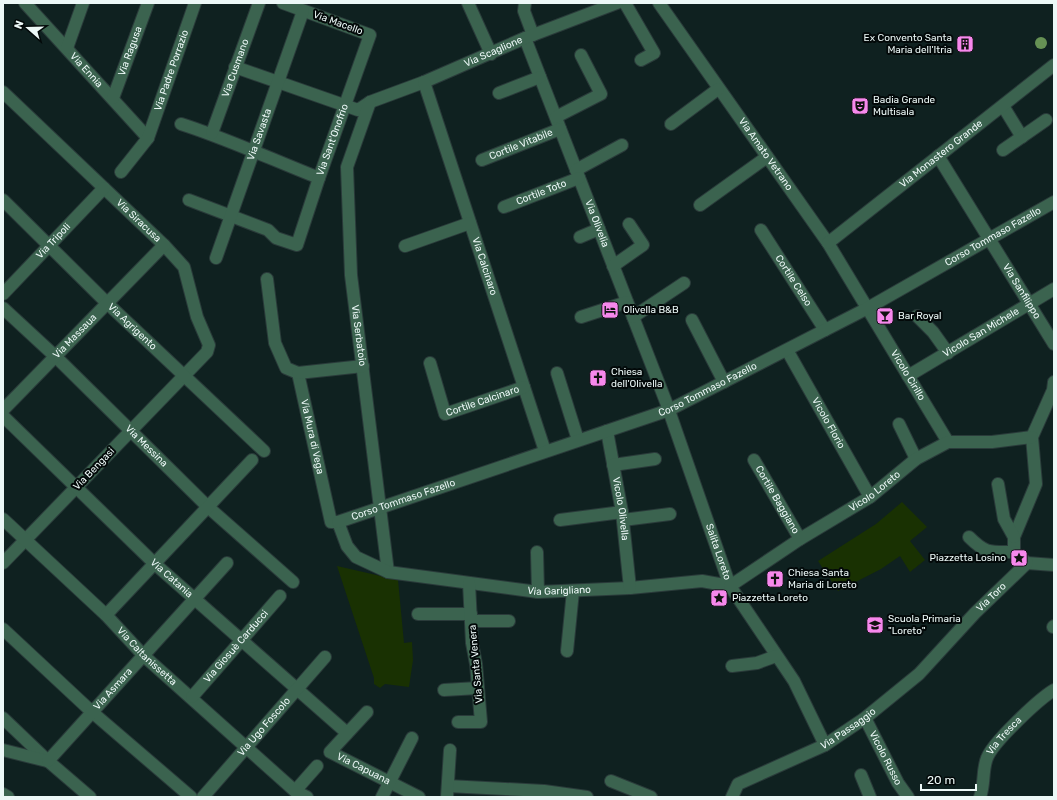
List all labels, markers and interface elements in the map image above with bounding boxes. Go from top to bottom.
north arrow [8,8,48,48]
street label: Via Macello [311,8,365,38]
text: N [12,19,27,31]
street label: Via Ragusa [116,25,145,77]
street label: Via Padre Porrazio [152,28,191,112]
place label: Ex Convento Santa Maria dell'Itria [864,32,952,56]
street label: Via Scaglione [462,34,525,70]
building icon: Ex Convento Santa Maria dell'Itria [955,34,975,54]
street label: Via Cusmano [219,37,252,99]
street label: Via Ennia [67,50,105,90]
place label: Badia Grande Multisala [873,94,936,118]
theatre icon: Badia Grande Multisala [850,96,870,116]
street label: Via Sant'Onofrio [314,102,351,177]
street label: Via Savasta [245,107,274,162]
street label: Via Amato Vetrano [736,116,795,193]
street label: Via Monastero Grande [897,117,985,190]
street label: Cortile Vitabile [487,126,555,163]
street label: Cortile Toto [514,177,568,208]
street label: Via Siracusa [114,197,163,245]
street label: Via Olivelia [582,198,611,249]
street label: Corso Tommaso Fazello [943,204,1044,269]
street label: Via Tripoli [34,221,73,261]
street label: Via Calcinaro [469,236,500,297]
street label: Cortile Celso [772,253,814,309]
street label: Via Sanfilippo [1000,261,1043,321]
hotel icon: Olivella B&B [600,300,620,320]
street label: Via Agrigento [105,301,159,353]
street label: Via Serbatoio [349,304,368,367]
place label: Olivella B&B [623,304,679,316]
street label: Vicolo San Michele [941,305,1022,360]
bar icon: Bar Royal [875,306,895,326]
place label: Bar Royal [898,310,942,322]
street label: Via Massaua [50,311,99,361]
street label: Vicolo Cirillo [888,348,928,403]
street label: Corso Tommaso Fazello [657,360,759,419]
place label: Chiesa dell'Olivella [611,366,663,390]
church icon: Chiesa dell'Olivella [588,368,608,388]
street label: Cortile Calcinaro [444,383,521,419]
street label: Vicolo Florio [809,395,848,451]
street label: Via Mura di Vega [298,398,326,475]
street label: Via Messina [123,423,170,470]
street label: Via Bengasi [71,445,117,493]
street label: Cortile Baggiano [753,463,802,536]
street label: Vicolo Loreto [847,468,903,514]
street label: Vicolo Olivella [610,476,631,541]
street label: Corso Tommaso Fazello [350,477,457,523]
street label: Salita Loreto [703,522,734,582]
place icon: Piazzetta Losino [1009,548,1029,568]
place label: Piazzetta Losino [930,552,1006,564]
street label: Via Catania [148,557,195,600]
place label: Chiesa Santa Maria di Loreto [788,567,857,591]
church icon: Chiesa Santa Maria di Loreto [765,569,785,589]
street label: Via Toro [974,580,1009,614]
street label: Via Garigliano [527,584,591,598]
place icon: Piazzetta Loreto [709,588,729,608]
place label: Piazzetta Loreto [732,592,808,604]
street label: Via Giosuè Carducci [201,608,271,685]
place label: Scuola Primaria "Loreto" [888,613,961,637]
school or university icon: Scuola Primaria "Loreto" [865,615,885,635]
street label: Via Santa Venera [467,624,485,704]
street label: Via Caltanissetta [114,625,179,688]
street label: Via Asmara [91,666,135,712]
street label: Via Ugo Foscolo [235,695,293,759]
street label: Via Passaggio [819,705,879,752]
street label: Via Tresca [984,714,1024,757]
street label: Vicolo Russo [867,729,904,788]
street label: Via Capuana [335,750,392,787]
scale bar [921,766,976,792]
text: 20 m [927,773,955,787]

